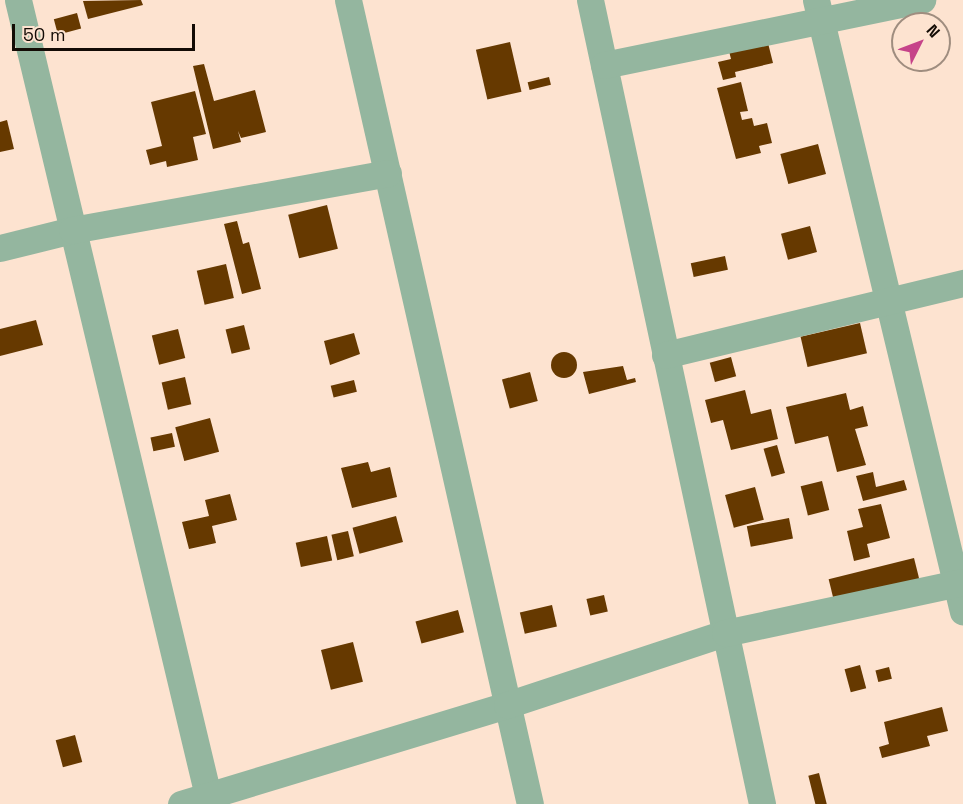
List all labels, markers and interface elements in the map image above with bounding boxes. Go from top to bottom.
scale bar [15,12,198,50]
north arrow [891,12,951,72]
text: N [922,20,945,42]
text: 50 m [23,23,65,46]

